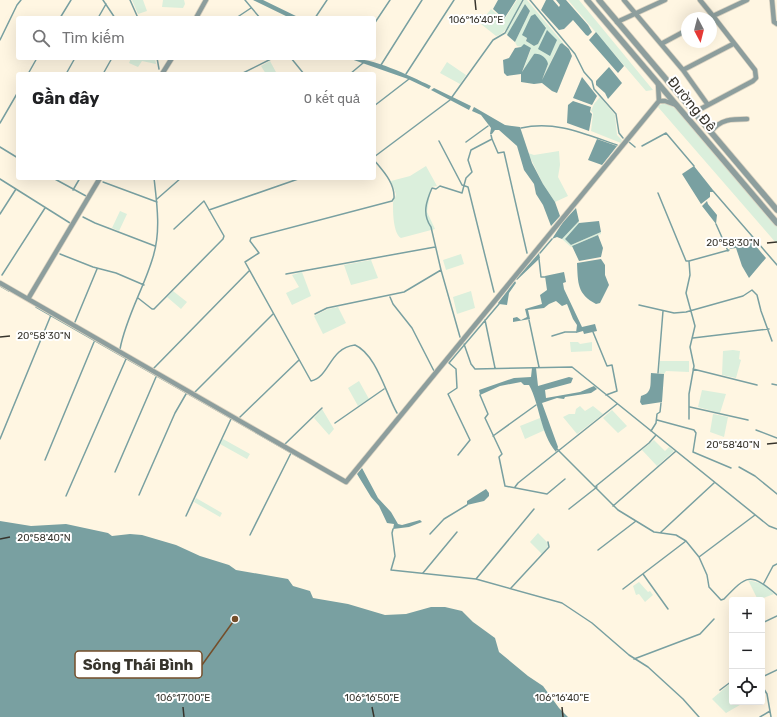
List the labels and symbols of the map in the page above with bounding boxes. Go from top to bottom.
north arrow [681,12,717,48]
text: 106°16'40"E [449,14,503,26]
street label: Đường Đê [664,73,720,135]
text: 20°58'30"N [706,237,760,249]
text: 20°58'30"N [17,330,71,342]
text: 20°58'40"N [706,439,760,451]
text: 20°58'40"N [17,532,71,544]
callout: Sông Thái Bình [75,651,202,678]
text: Sông Thái Bình [83,656,193,674]
text: 106°17'00"E [156,692,210,704]
text: 106°16'50"E [345,692,399,704]
text: 106°16'40"E [535,692,589,704]

